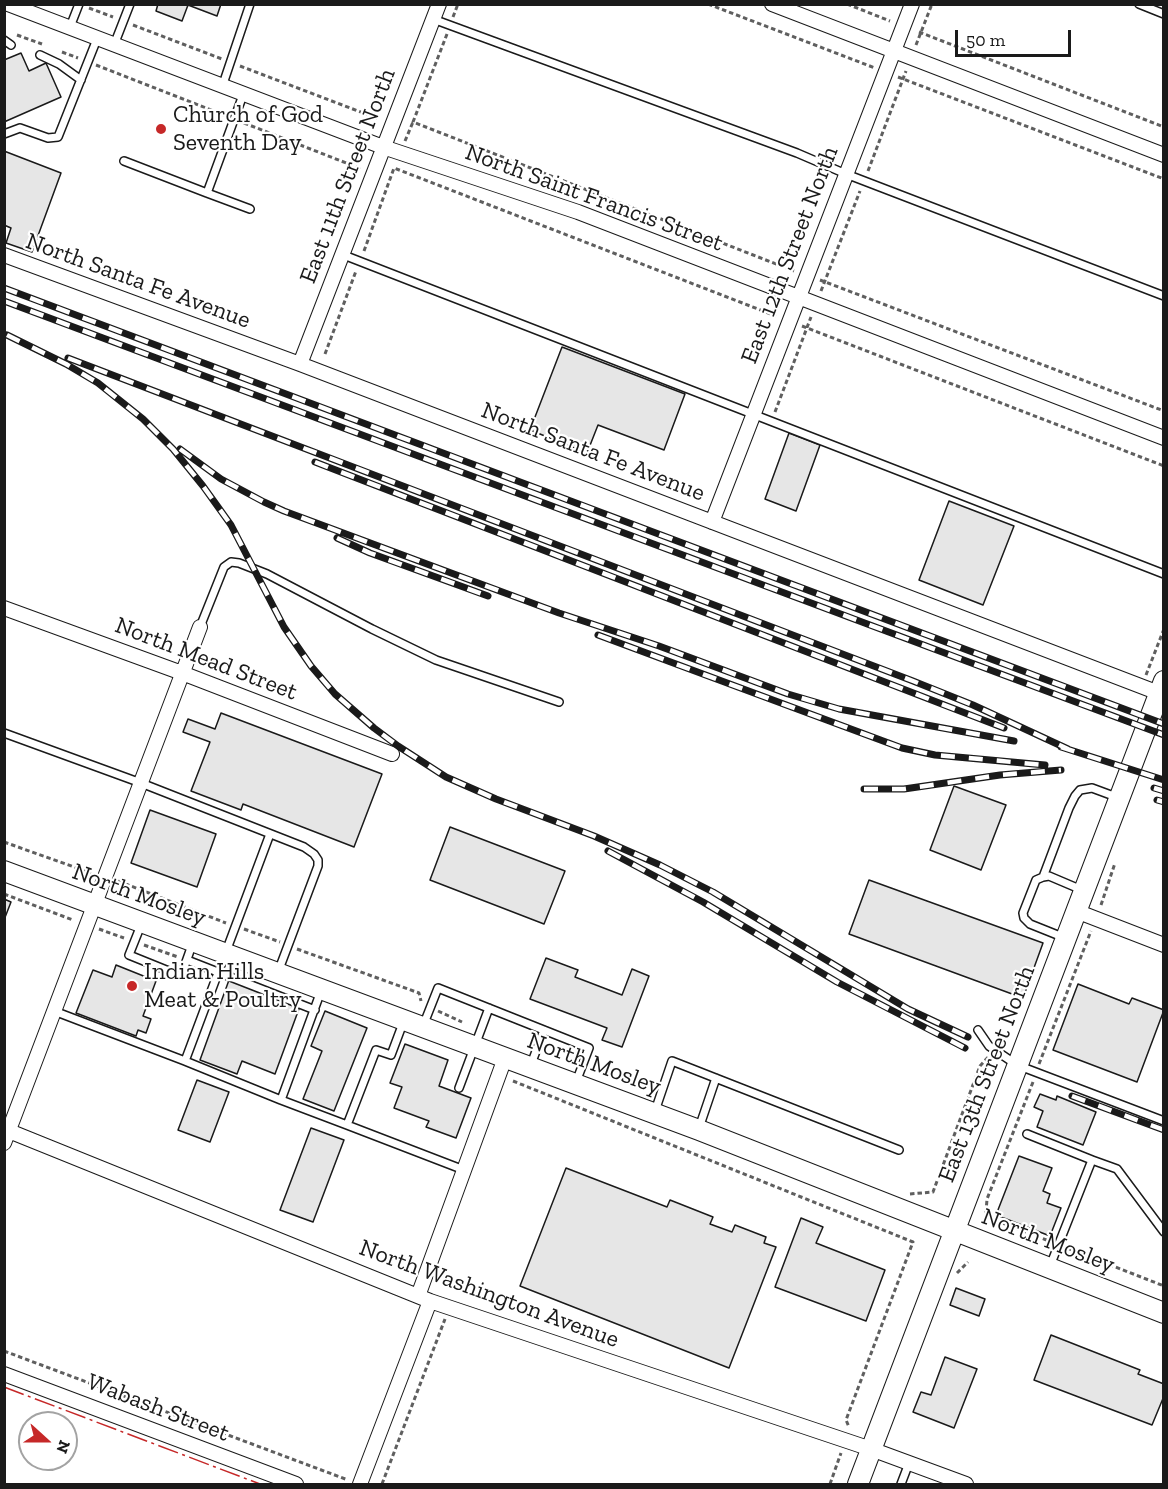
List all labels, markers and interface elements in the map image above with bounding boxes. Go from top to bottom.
scale bar [958,18,1074,56]
text: 50 m [966,29,1005,51]
street label: East 11th Street North [294,65,402,287]
place label: Church of God Seventh Day [173,101,323,157]
marker: Church of God Seventh Day [154,122,168,136]
street label: North Saint Francis Street [461,138,727,258]
street label: East 12th Street North [735,142,845,368]
street label: North Santa Fe Avenue [22,227,254,335]
street label: North Santa Fe Avenue [477,396,709,508]
street label: North Mead Street [111,611,301,707]
street label: North Mosley [68,857,210,933]
place label: Indian Hills Meat & Poultry [144,958,301,1014]
street label: East 13th Street North [932,962,1042,1186]
marker: Indian Hills Meat & Poultry [125,979,139,993]
street label: North Mosley [523,1026,665,1102]
street label: North Mosley [977,1202,1119,1280]
street label: North Washington Avenue [355,1234,623,1354]
street label: Wabash Street [83,1368,233,1448]
north arrow [18,1411,78,1471]
text: N [52,1438,74,1456]

